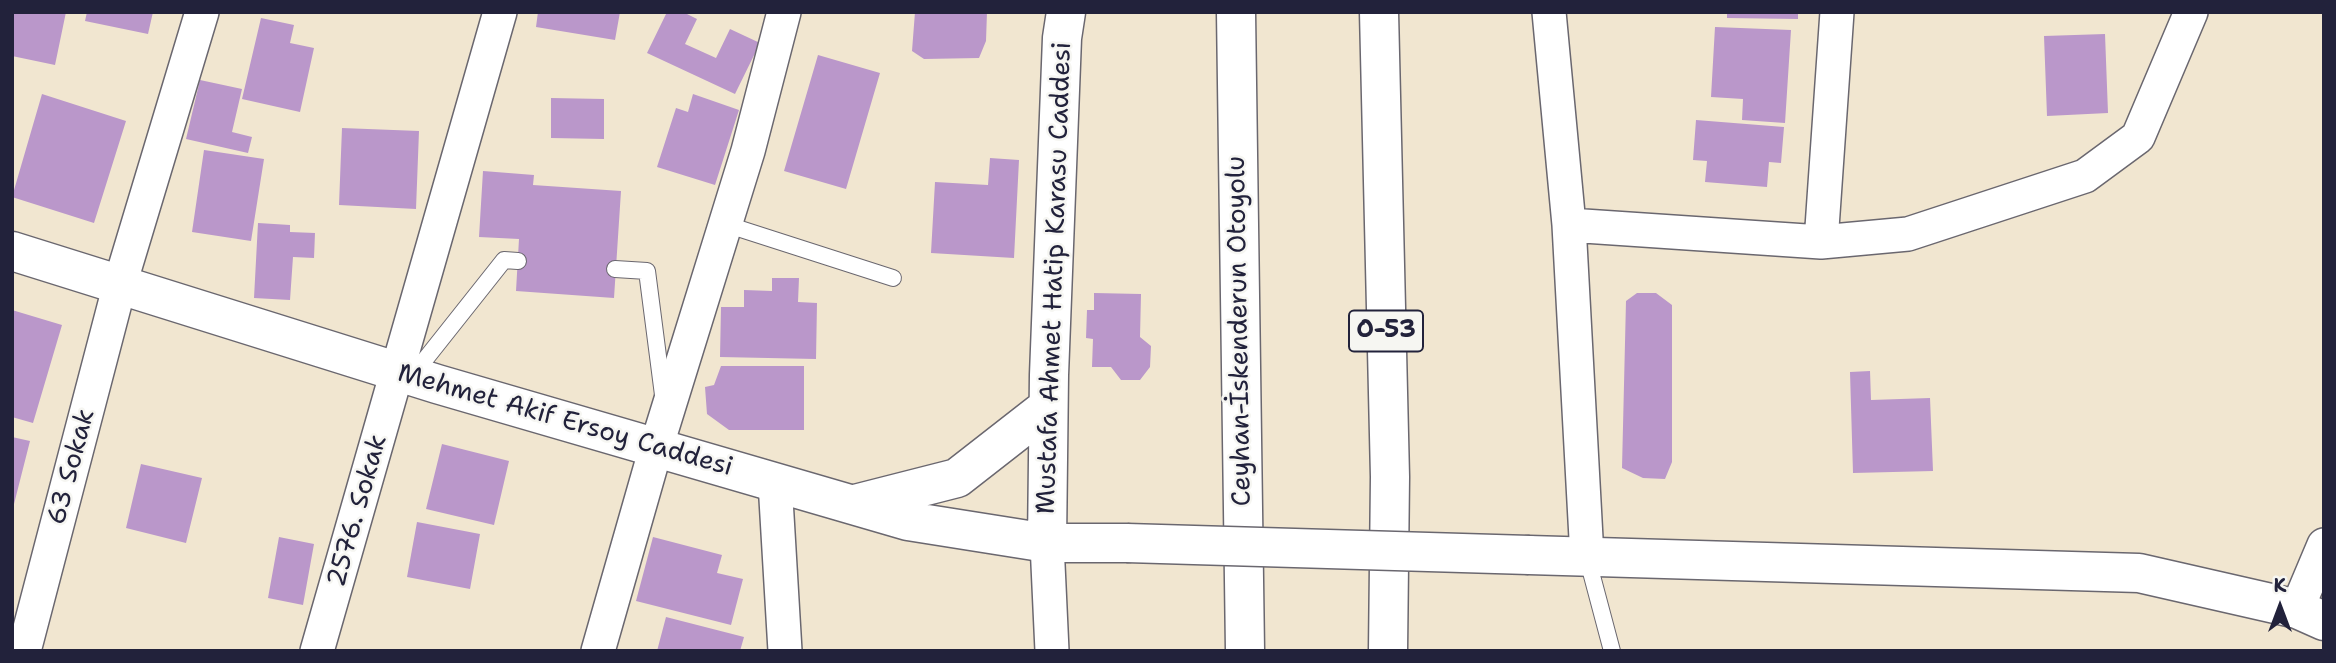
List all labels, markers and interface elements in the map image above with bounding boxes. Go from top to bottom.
street label: Mustafa Ahmet Hatip Karasu Caddesi [1031,41,1079,515]
street label: Ceyhan-İskenderun Otoyolu [1221,155,1259,507]
road number: O-53 [1349,310,1423,352]
street label: Mehmet Akif Ersoy Caddesi [394,358,736,484]
street label: 63 Sokak [42,406,102,528]
street label: 2576. Sokak [321,431,395,591]
north arrow [2245,572,2315,642]
text: K [2274,573,2286,598]

